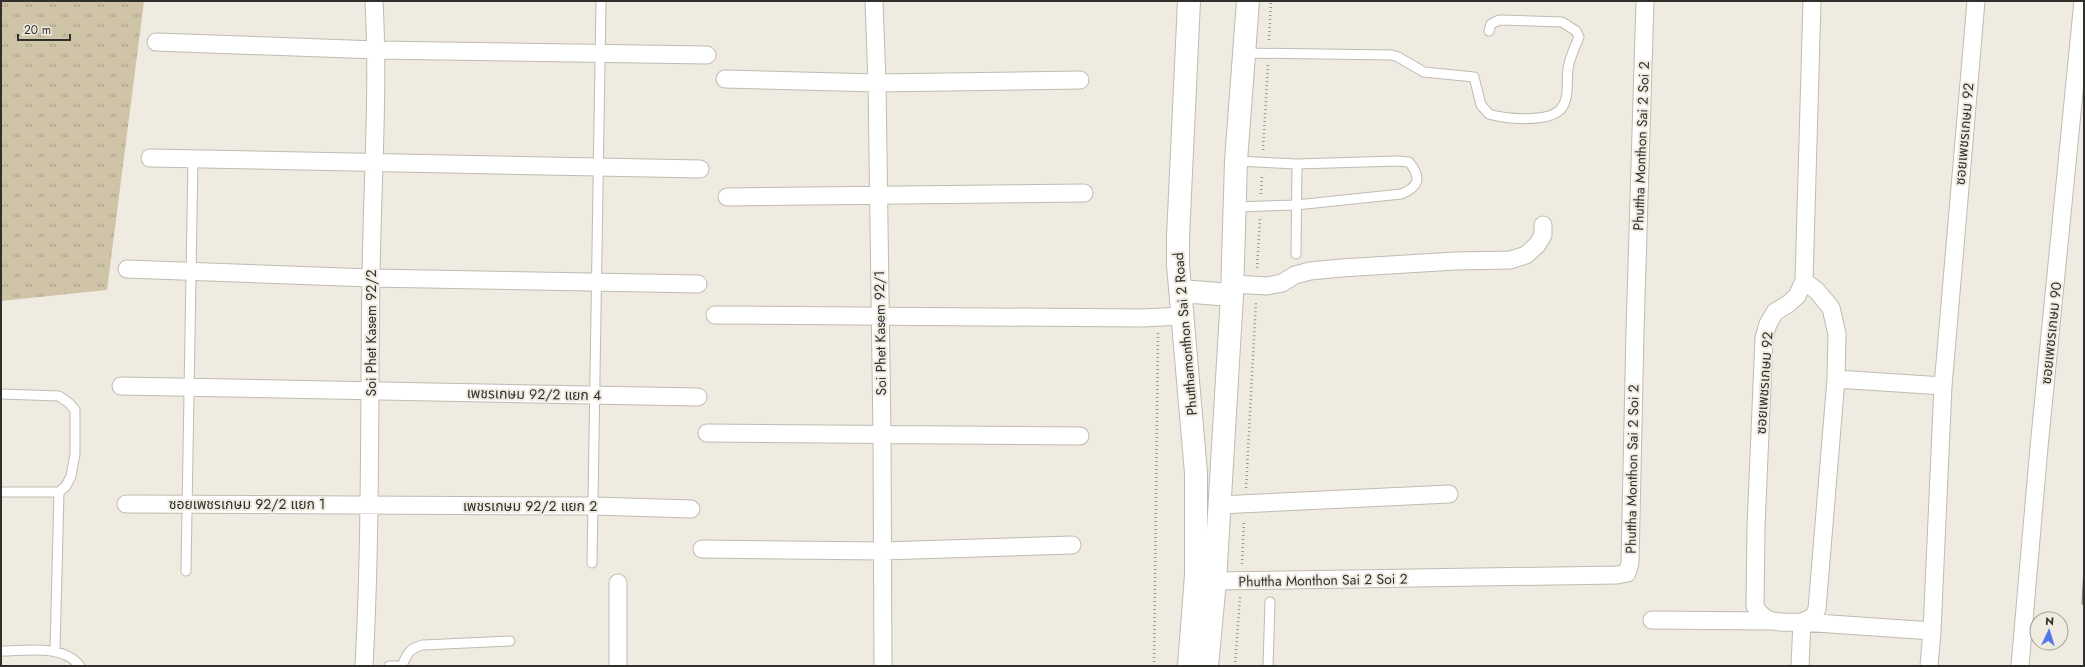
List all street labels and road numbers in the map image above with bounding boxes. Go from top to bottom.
street label: Phuttha Monthon Sai 2 Soi 2 [1628,61,1654,231]
street label: ซอยเพชรเกษม 92 [1950,82,1978,186]
street label: Phutthamonthon Sai 2 Road [1168,252,1202,416]
street label: Soi Phet Kasem 92/2 [361,270,381,396]
street label: Soi Phet Kasem 92/1 [869,270,891,396]
street label: ซอยเพชรเกษม 90 [2036,281,2066,385]
street label: ซอยเพชรเกษม 92 [1750,331,1778,435]
street label: เพชรเกษม 92/2 แยก 4 [467,383,601,405]
street label: Phuttha Monthon Sai 2 Soi 2 [1621,384,1643,554]
street label: ซอยเพชรเกษม 92/2 แยก 1 [169,494,325,514]
street label: เพชรเกษม 92/2 แยก 2 [463,496,597,516]
street label: Phuttha Monthon Sai 2 Soi 2 [1238,569,1408,591]

